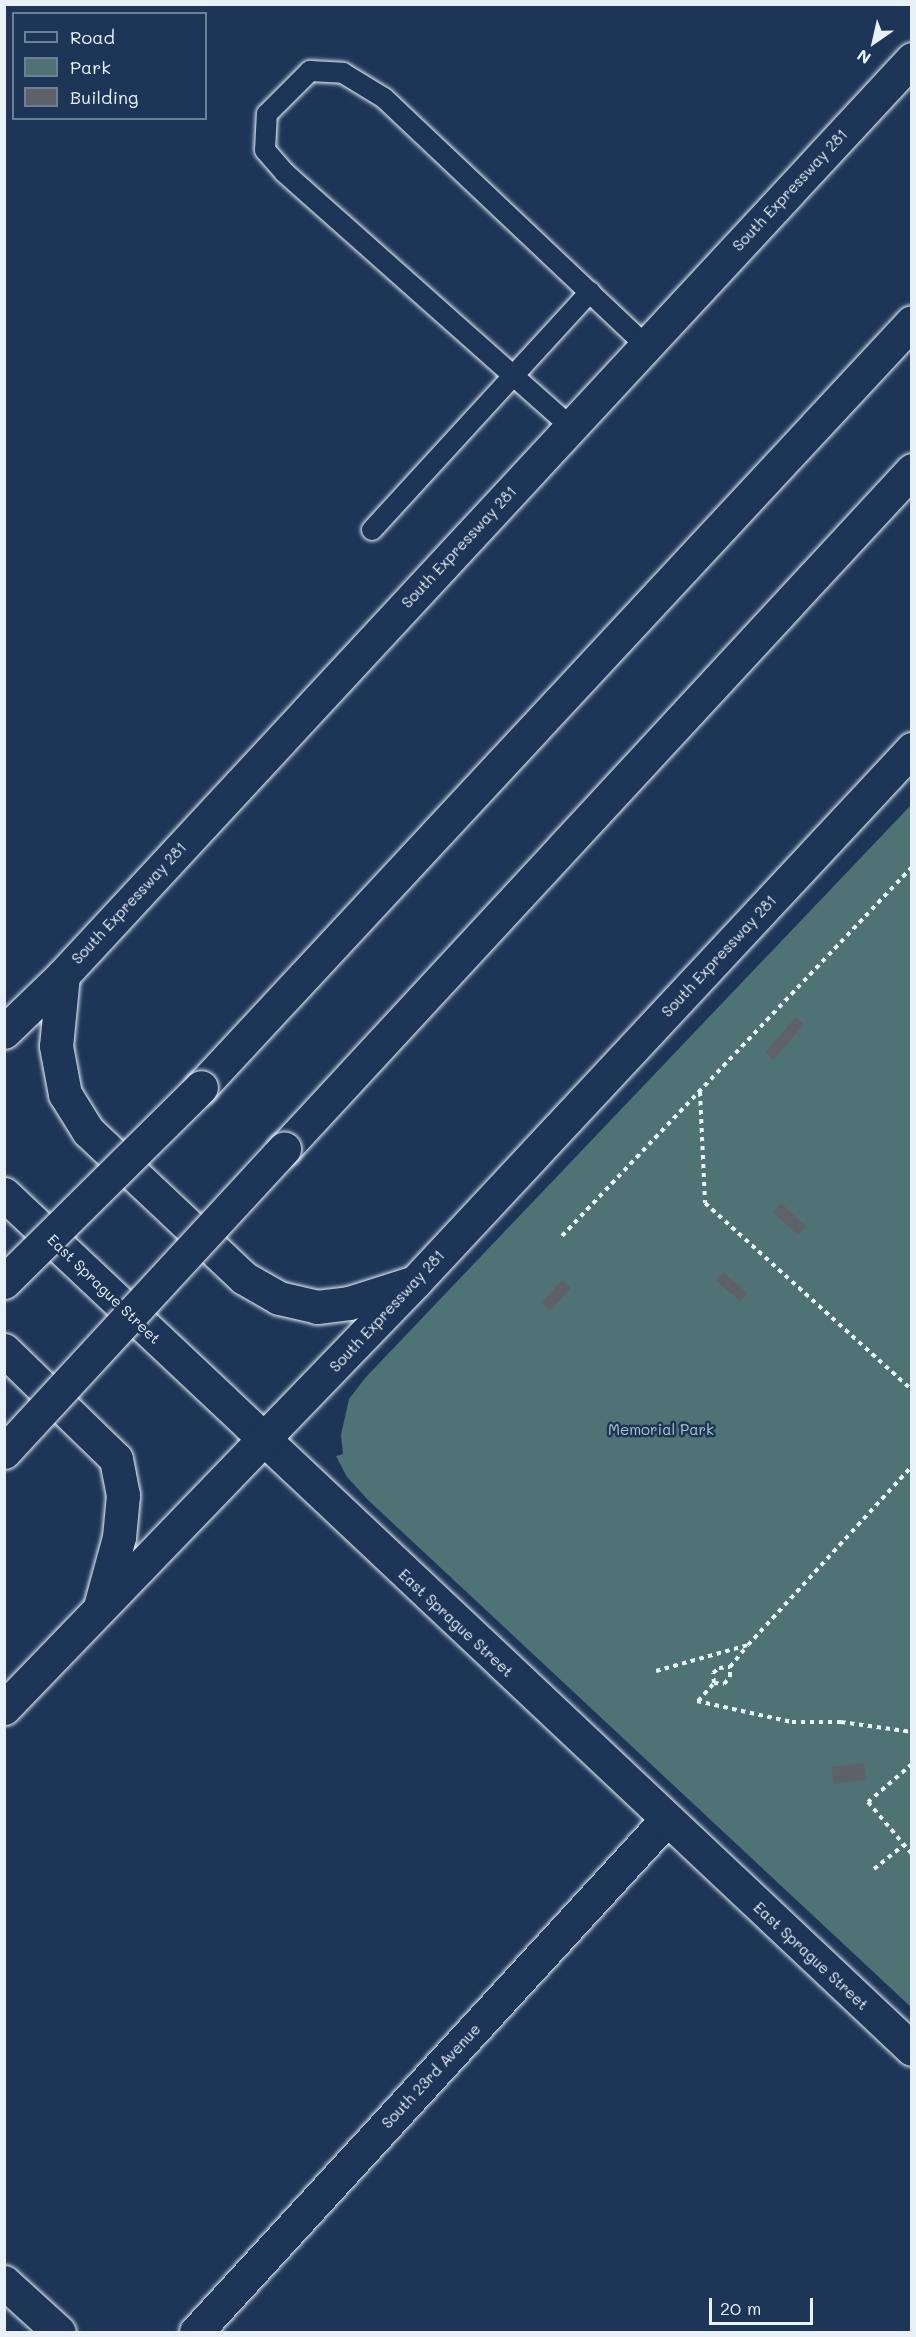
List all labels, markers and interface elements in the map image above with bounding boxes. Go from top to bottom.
legend [12,12,207,120]
north arrow [844,12,904,72]
text: Road [70,25,115,49]
text: N [853,45,875,69]
text: Park [70,55,111,79]
text: Building [70,85,138,109]
street label: South Expressway 281 [729,125,851,255]
street label: South Expressway 281 [398,482,520,612]
street label: South Expressway 281 [68,838,190,968]
street label: South Expressway 281 [658,891,780,1021]
street label: East Sprague Street [44,1230,164,1348]
street label: South Expressway 281 [326,1246,448,1376]
park label: Memorial Park [608,1421,714,1439]
street label: East Sprague Street [395,1565,517,1681]
street label: East Sprague Street [750,1898,872,2014]
street label: South 23rd Avenue [378,2020,484,2132]
scale bar [712,2286,816,2324]
text: 20 m [720,2296,761,2320]

